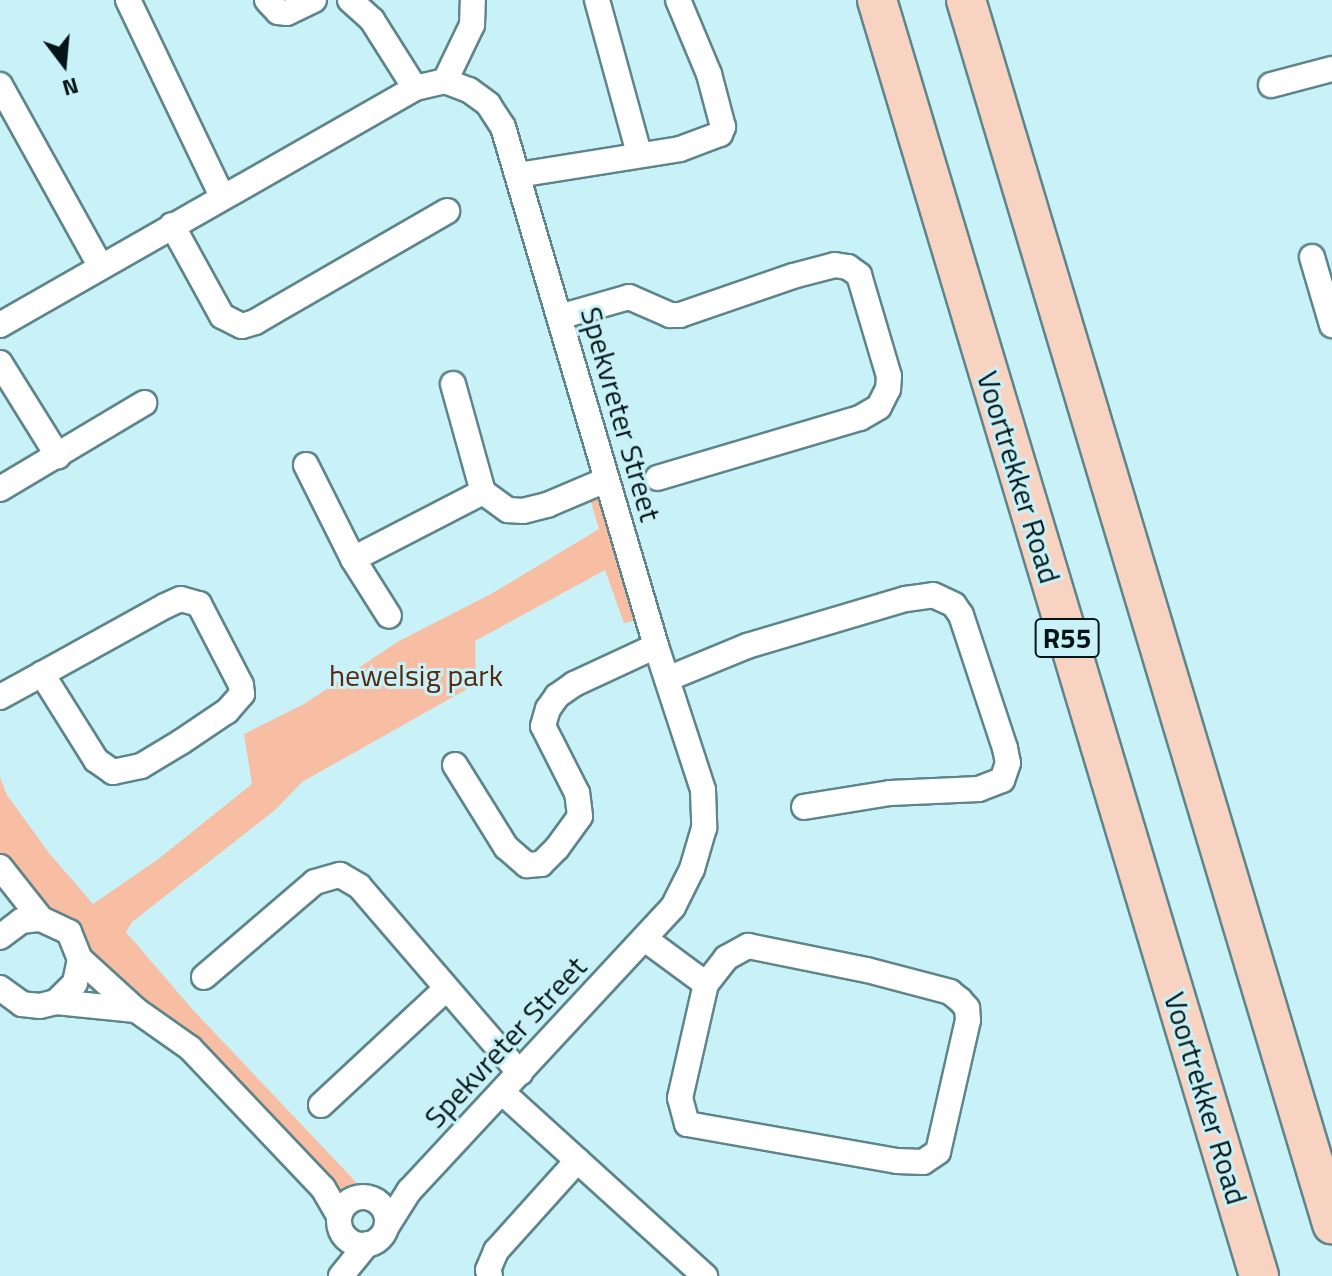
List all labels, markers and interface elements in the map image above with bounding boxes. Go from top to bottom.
north arrow [24,24,104,104]
text: N [59,69,83,106]
street label: Spekvreter Street [573,303,669,525]
street label: Voortrekker Road [970,367,1068,587]
road number: R55 [1033,614,1101,662]
park label: hewelsig park [329,657,503,693]
street label: Spekvreter Street [416,949,594,1135]
street label: Voortrekker Road [1157,988,1255,1208]

